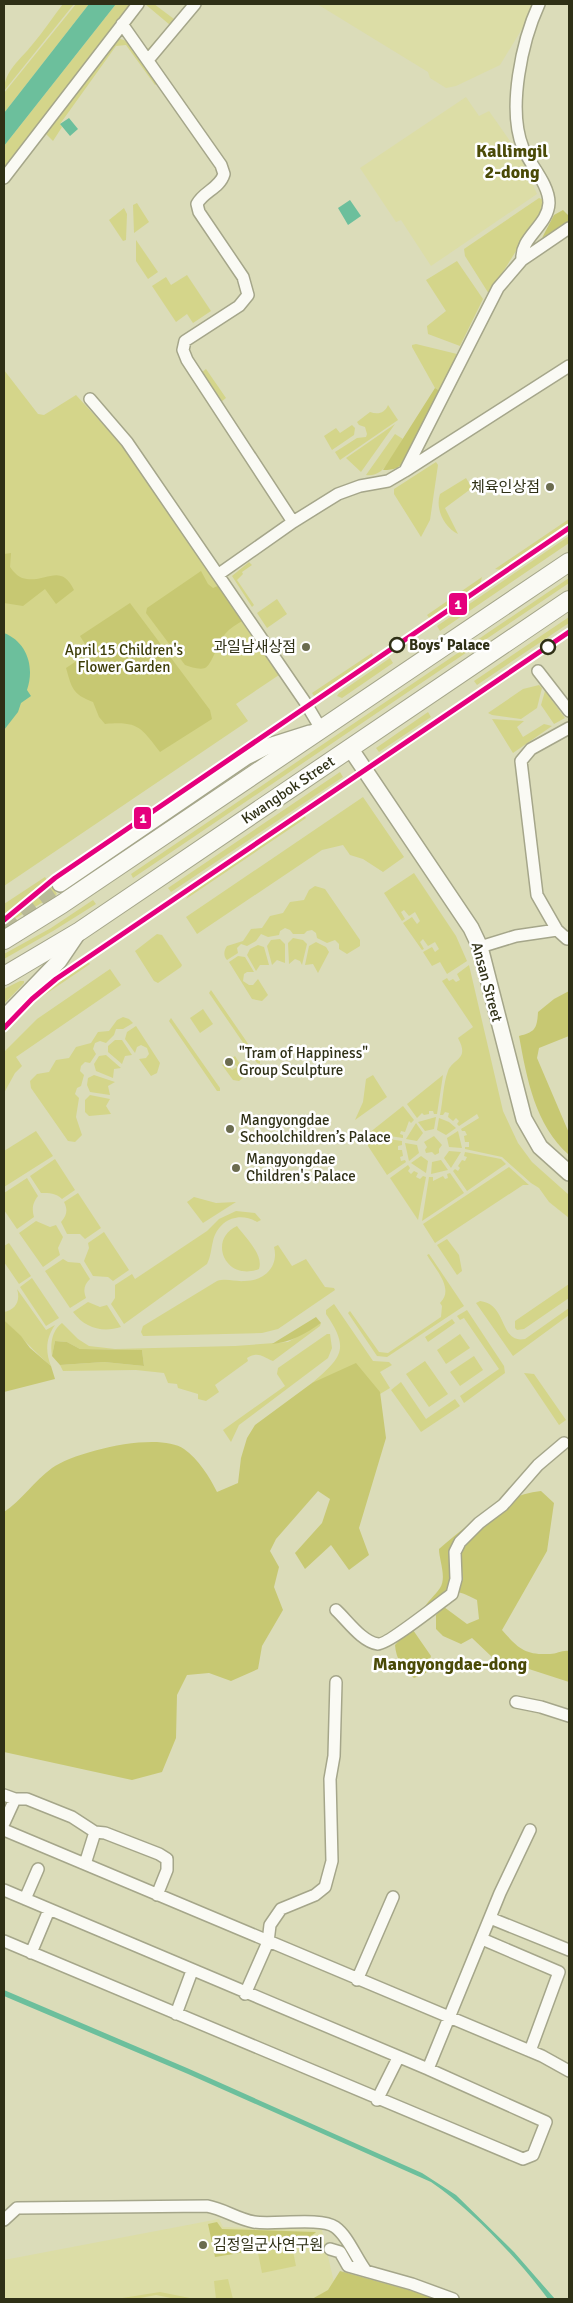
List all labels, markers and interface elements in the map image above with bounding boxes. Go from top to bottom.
district label: Kallimgil 2-dong [476,140,548,183]
place label: 체육인상점 [471,478,540,496]
marker: 체육인상점 [544,481,556,493]
line badge: 1 [448,592,468,616]
text: 1 [454,596,462,613]
place label: Boys' Palace [409,636,490,654]
marker: Boys' Palace [389,637,405,653]
place label: 과일남새상점 [213,638,296,656]
unlabelled marker [540,639,556,655]
park label: April 15 Children's Flower Garden [65,641,184,676]
marker: 과일남새상점 [300,641,312,653]
street label: Kwangbok Street [238,752,338,828]
line badge: 1 [133,806,152,830]
text: 1 [139,810,147,827]
street label: Ansan Street [468,940,506,1024]
place label: "Tram of Happiness" Group Sculpture [239,1044,368,1079]
marker: "Tram of Happiness" Group Sculpture [223,1056,235,1068]
place label: Mangyongdae Schoolchildren’s Palace [240,1111,391,1146]
marker: Mangyongdae Schoolchildren’s Palace [224,1123,236,1135]
place label: Mangyongdae Children's Palace [246,1150,356,1185]
marker: Mangyongdae Children's Palace [230,1162,242,1174]
district label: Mangyongdae-dong [373,1653,528,1675]
place label: 김정일군사연구원 [213,2236,323,2254]
marker: 김정일군사연구원 [197,2239,209,2251]

